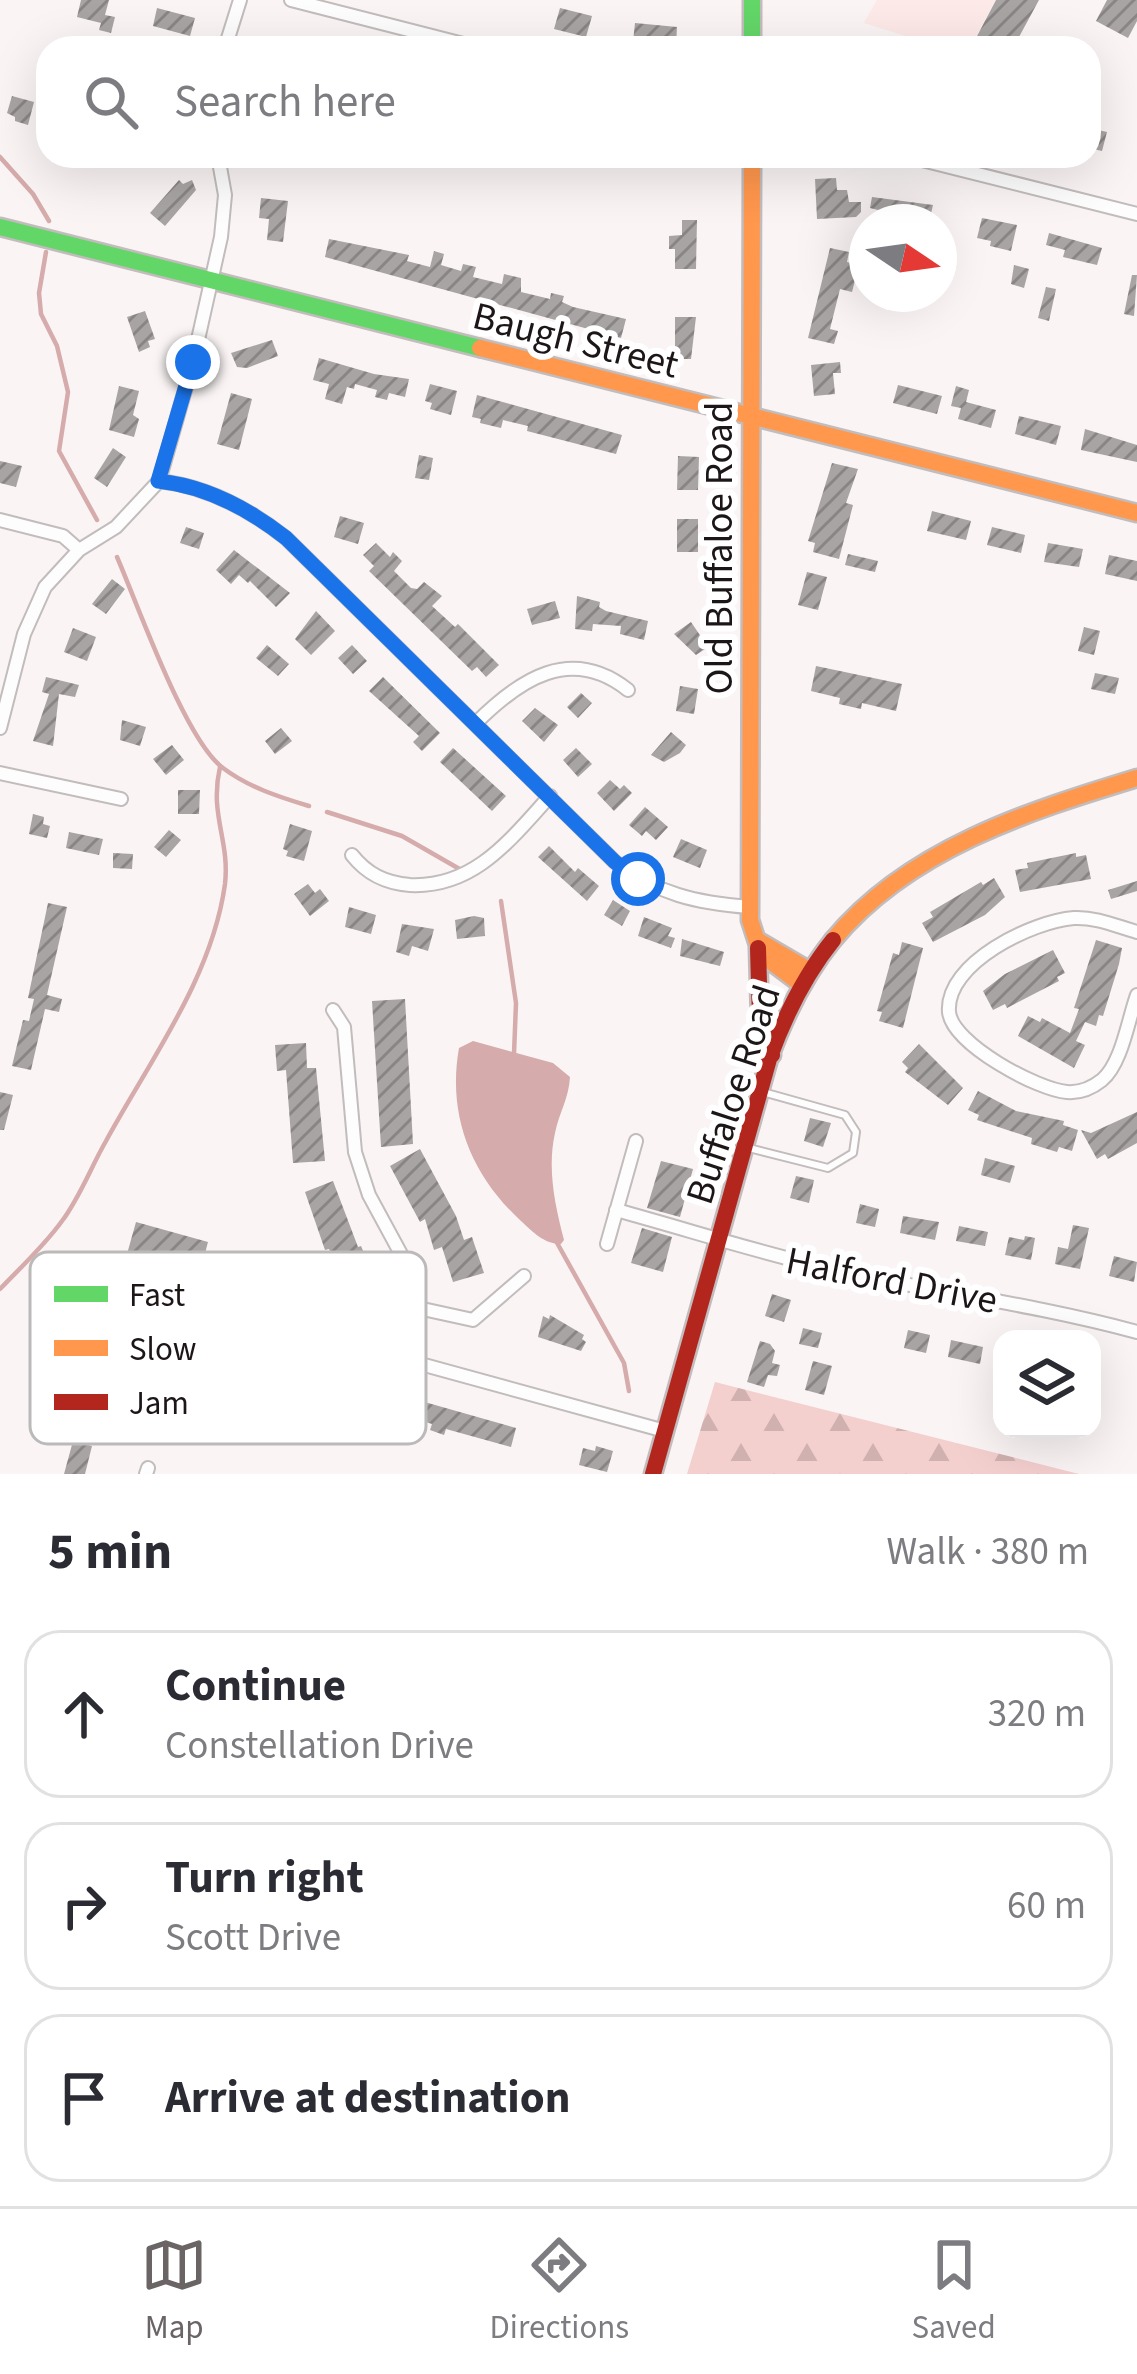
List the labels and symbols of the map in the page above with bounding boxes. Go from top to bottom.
north arrow [849,204,957,312]
street label: Baugh Street [467,288,684,394]
route end [166,335,220,389]
street label: Old Buffaloe Road [692,402,748,694]
route start [611,852,665,906]
street label: Buffaloe Road [672,978,796,1211]
street label: Halford Drive [781,1233,1002,1329]
legend [30,1252,426,1444]
text: Fast [129,1272,185,1319]
text: Slow [129,1326,197,1373]
text: Jam [129,1380,189,1427]

